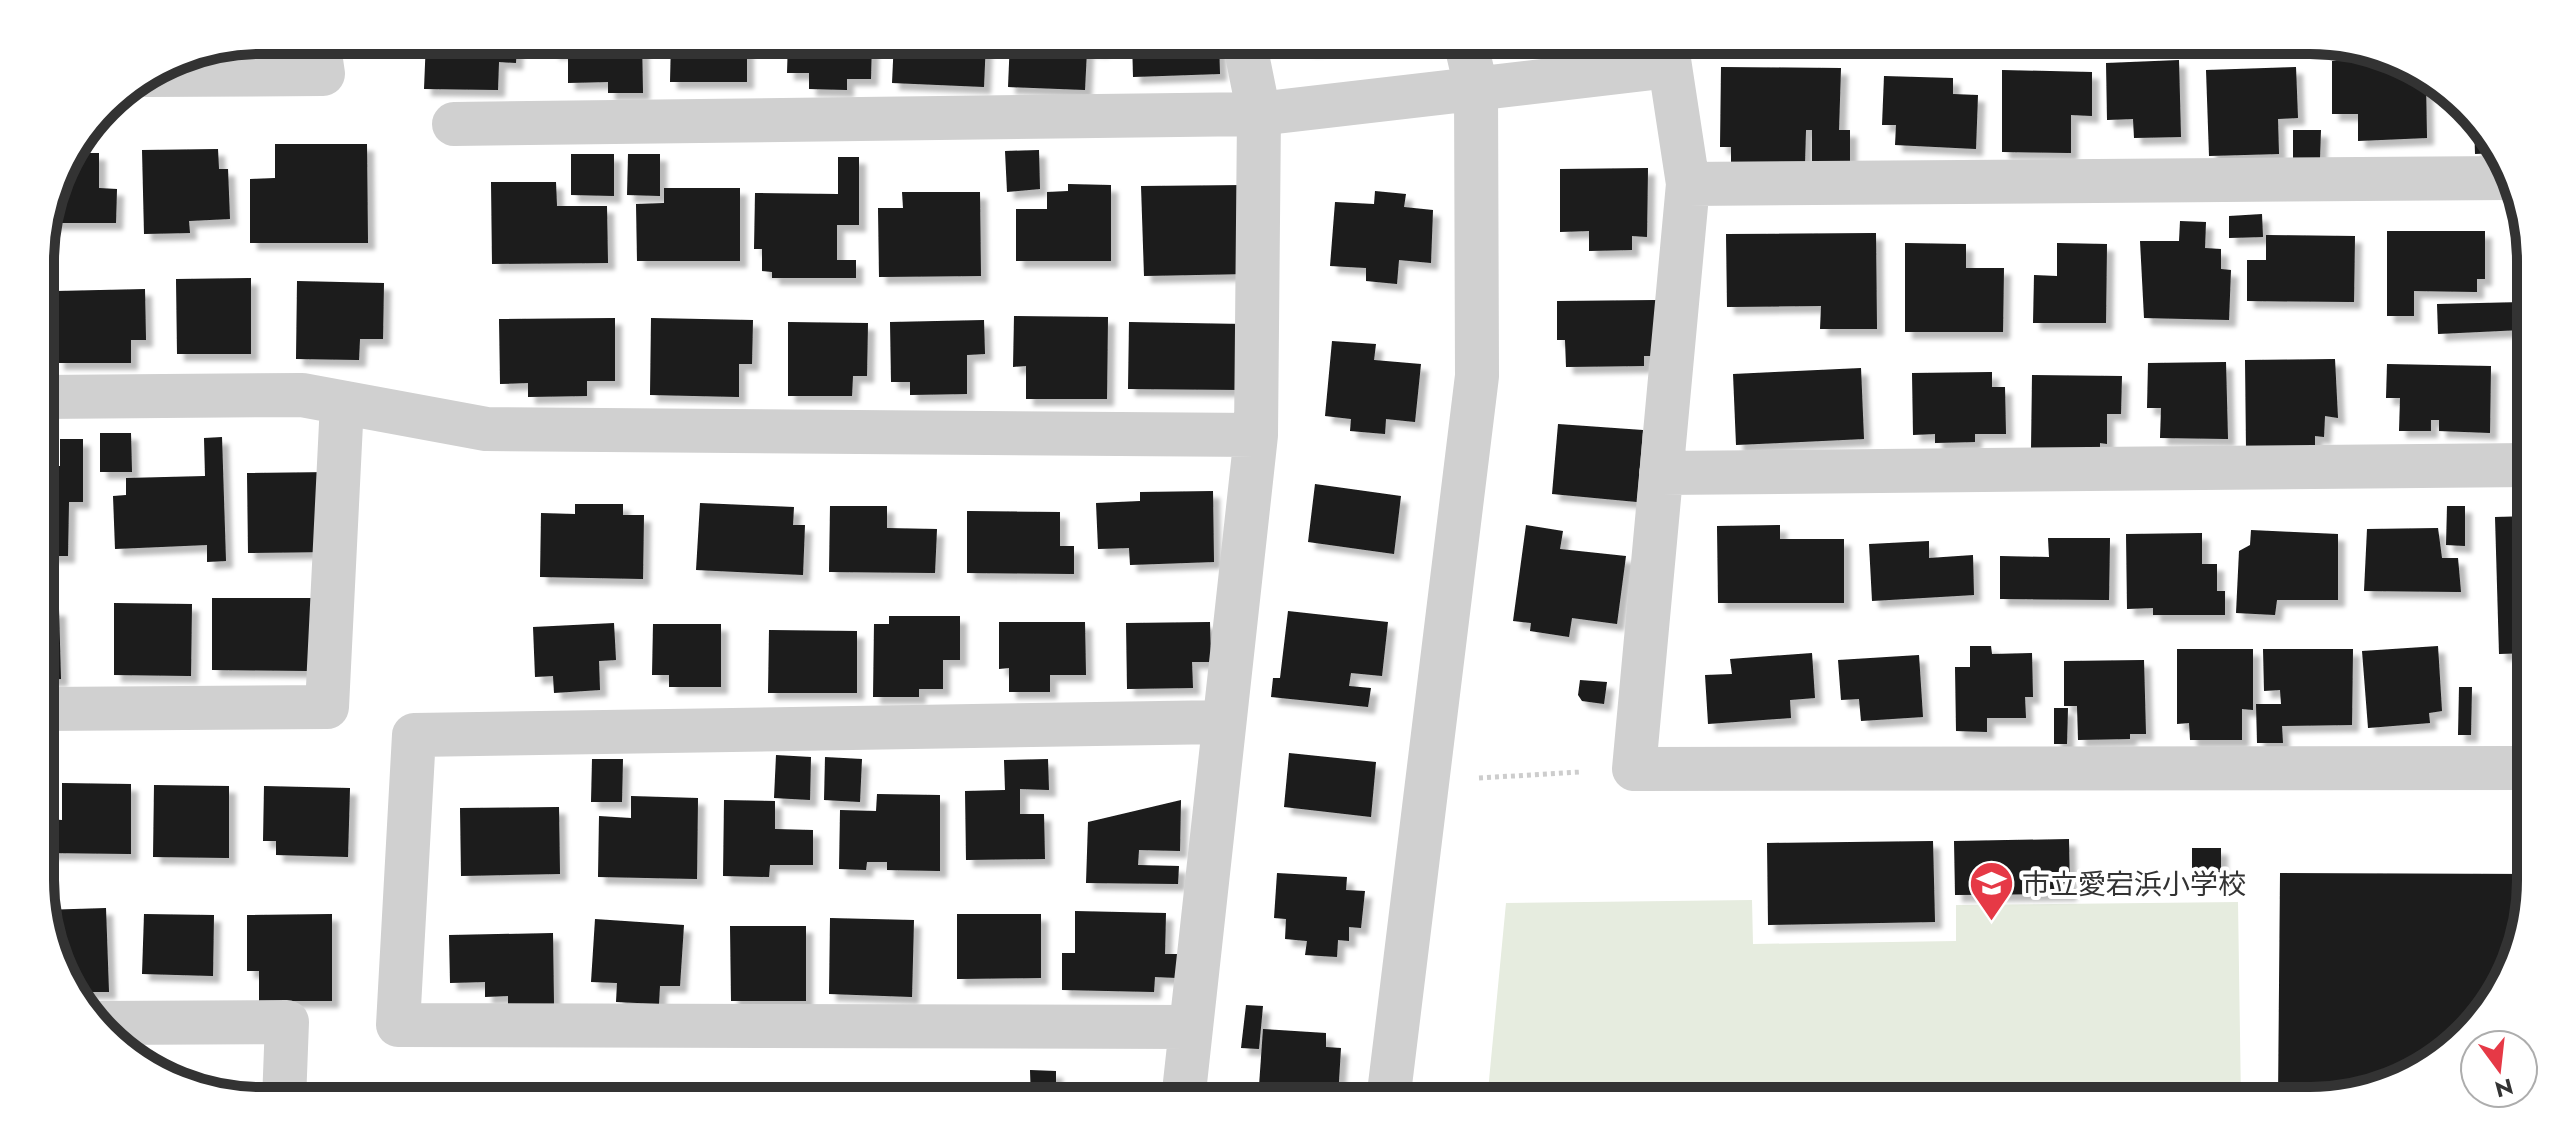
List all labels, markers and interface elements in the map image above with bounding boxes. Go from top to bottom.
school or university icon: 市立愛宕浜小学校 [1967,860,2015,923]
place label: 市立愛宕浜小学校 [2022,864,2246,905]
north arrow [2459,1029,2539,1109]
text: N [2492,1071,2517,1106]

